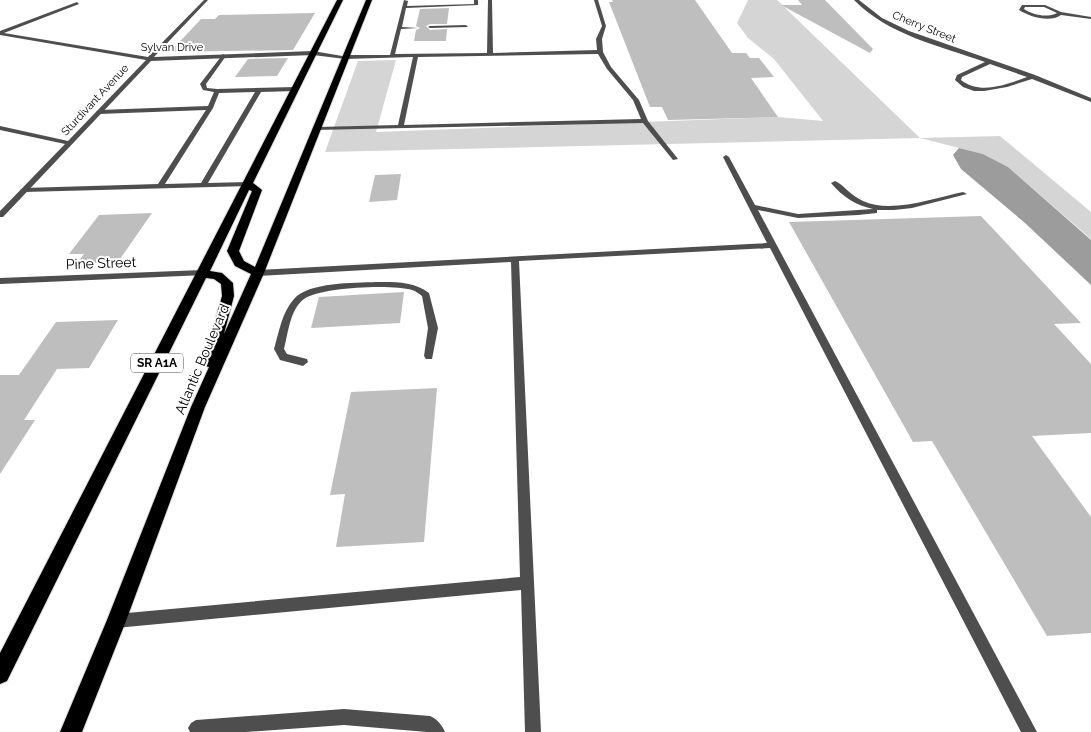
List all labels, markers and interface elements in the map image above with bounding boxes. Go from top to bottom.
street label: Cherry Street [890,8,958,46]
street label: Sylvan Drive [141,41,204,54]
street label: Sturdivant Avenue [59,61,132,138]
street label: Pine Street [65,254,137,272]
street label: Atlantic Boulevard [171,301,233,417]
road number: SR A1A [131,353,183,372]

